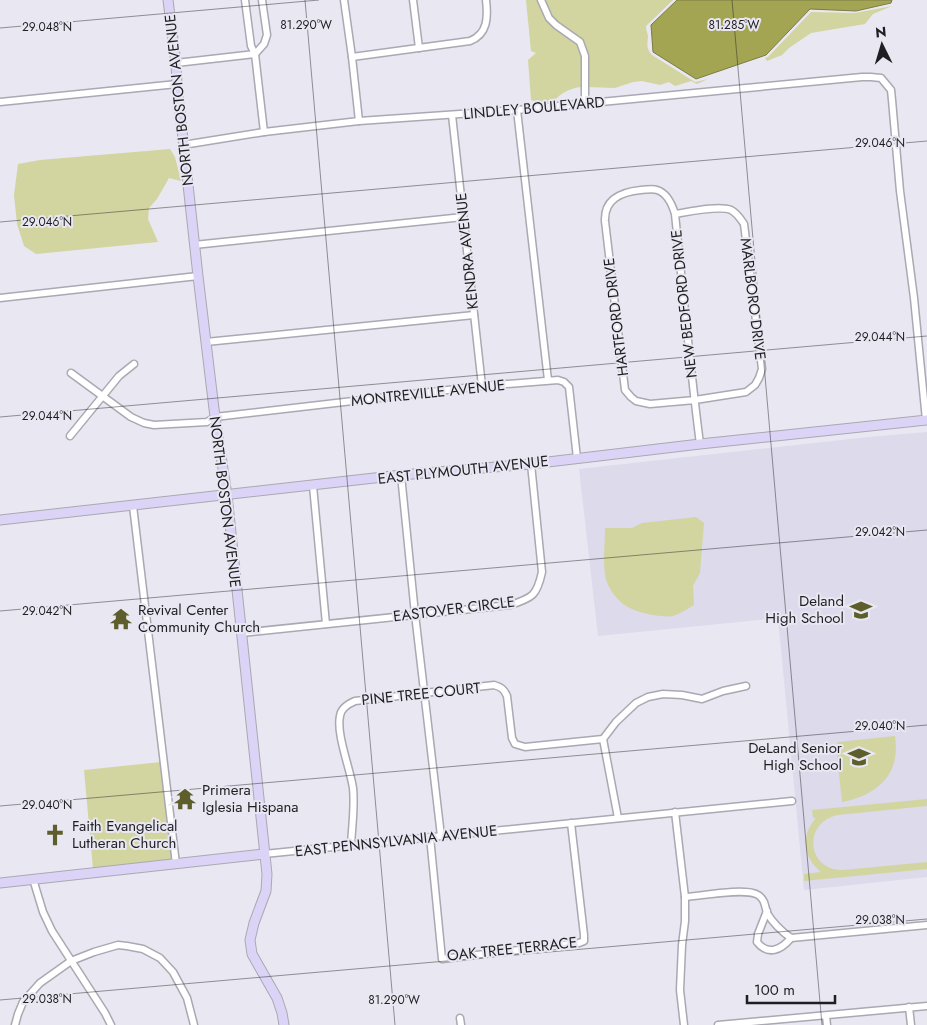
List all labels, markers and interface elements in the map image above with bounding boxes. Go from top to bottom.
street label: NORTH BOSTON AVENUE [159,13,199,187]
text: 81.290°W [280,16,332,34]
text: 81.285°W [709,16,760,34]
text: 29.048°N [22,18,72,36]
north arrow [857,20,907,70]
text: N [874,22,887,42]
street label: LINDLEY BOULEVARD [462,91,606,125]
text: 29.046°N [855,134,905,152]
street label: KENDRA AVENUE [450,192,484,310]
text: 29.046°N [22,213,72,231]
street label: NEW BEDFORD DRIVE [665,229,703,379]
street label: MARLBORO DRIVE [735,237,771,361]
street label: HARTFORD DRIVE [598,257,634,377]
text: 29.044°N [855,328,905,346]
street label: MONTREVILLE AVENUE [350,374,506,412]
text: 29.044°N [22,407,72,425]
street label: NORTH BOSTON AVENUE [204,415,246,589]
street label: EAST PLYMOUTH AVENUE [377,450,549,490]
text: 29.042°N [855,523,905,541]
place label: Deland High School [765,590,844,629]
street label: EASTOVER CIRCLE [392,591,516,627]
school or university icon: Deland High School [848,597,874,623]
place label: Revival Center Community Church [138,599,260,638]
text: 29.042°N [22,602,72,620]
temple icon: Revival Center Community Church [108,606,134,632]
street label: PINE TREE COURT [360,677,482,711]
text: 29.040°N [855,717,905,735]
place label: DeLand Senior High School [748,737,843,776]
school or university icon: DeLand Senior High School [846,744,872,770]
place label: Primera Iglesia Hispana [202,779,299,818]
temple icon: Primera Iglesia Hispana [172,786,198,812]
text: 29.040°N [22,796,72,814]
place label: Faith Evangelical Lutheran Church [72,815,178,854]
street label: EAST PENNSYLVANIA AVENUE [294,819,498,863]
church icon: Faith Evangelical Lutheran Church [42,822,68,848]
text: 29.038°N [855,911,905,929]
street label: OAK TREE TERRACE [446,931,578,967]
scale bar [747,972,834,1004]
text: 100 m [754,979,795,1001]
text: 29.038°N [22,990,72,1008]
text: 81.290°W [368,991,420,1009]

